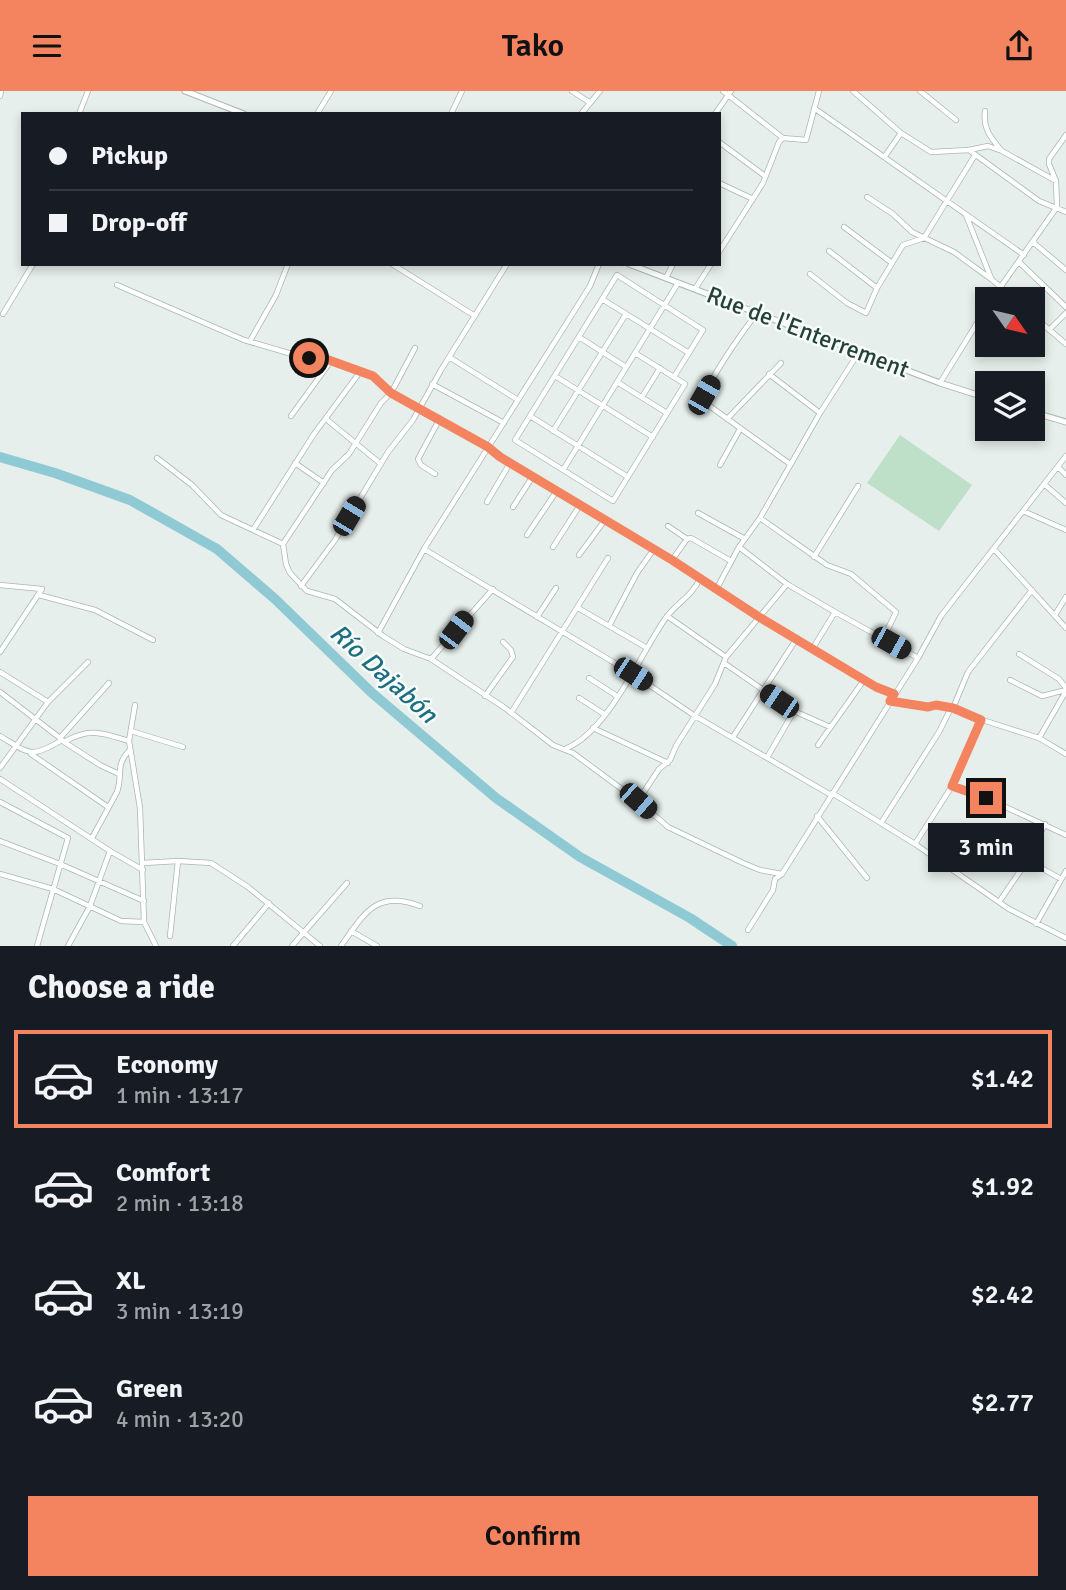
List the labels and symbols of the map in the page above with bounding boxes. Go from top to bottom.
street label: Rue de l'Enterrement [703,280,913,384]
north arrow [975,287,1045,357]
route start [293,342,325,374]
car [685,372,724,418]
car [330,493,369,539]
car [435,607,478,653]
water label: Río Dajabón [323,617,444,731]
car [868,624,915,662]
car [610,654,657,694]
car [756,681,803,721]
car [616,779,661,823]
route end [970,782,1002,814]
callout: 3 min [928,823,1044,871]

